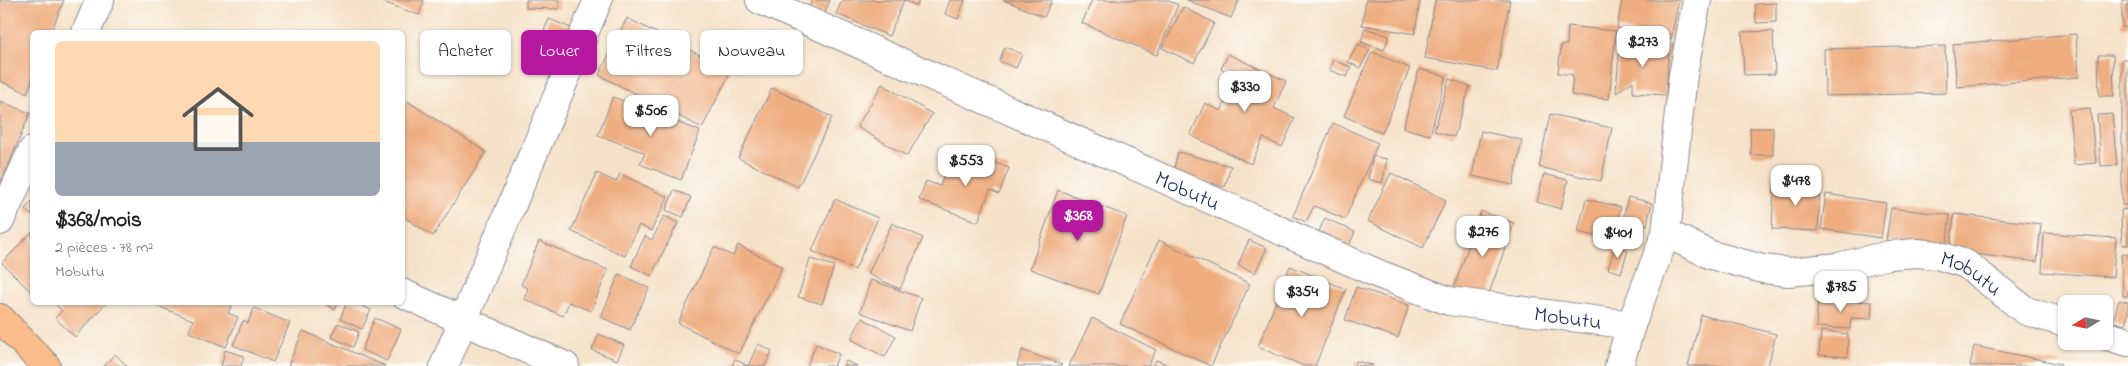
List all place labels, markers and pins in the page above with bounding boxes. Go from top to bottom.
pin: $273 [1613,26,1673,68]
pin: $330 [1215,70,1275,113]
pin: $506 [621,94,681,137]
pin: $553 [936,144,996,187]
pin: $478 [1766,164,1826,207]
pin: $368 [1048,200,1108,242]
pin: $276 [1453,216,1513,258]
pin: $401 [1588,216,1648,259]
pin: $785 [1811,270,1871,313]
pin: $354 [1272,276,1332,318]

